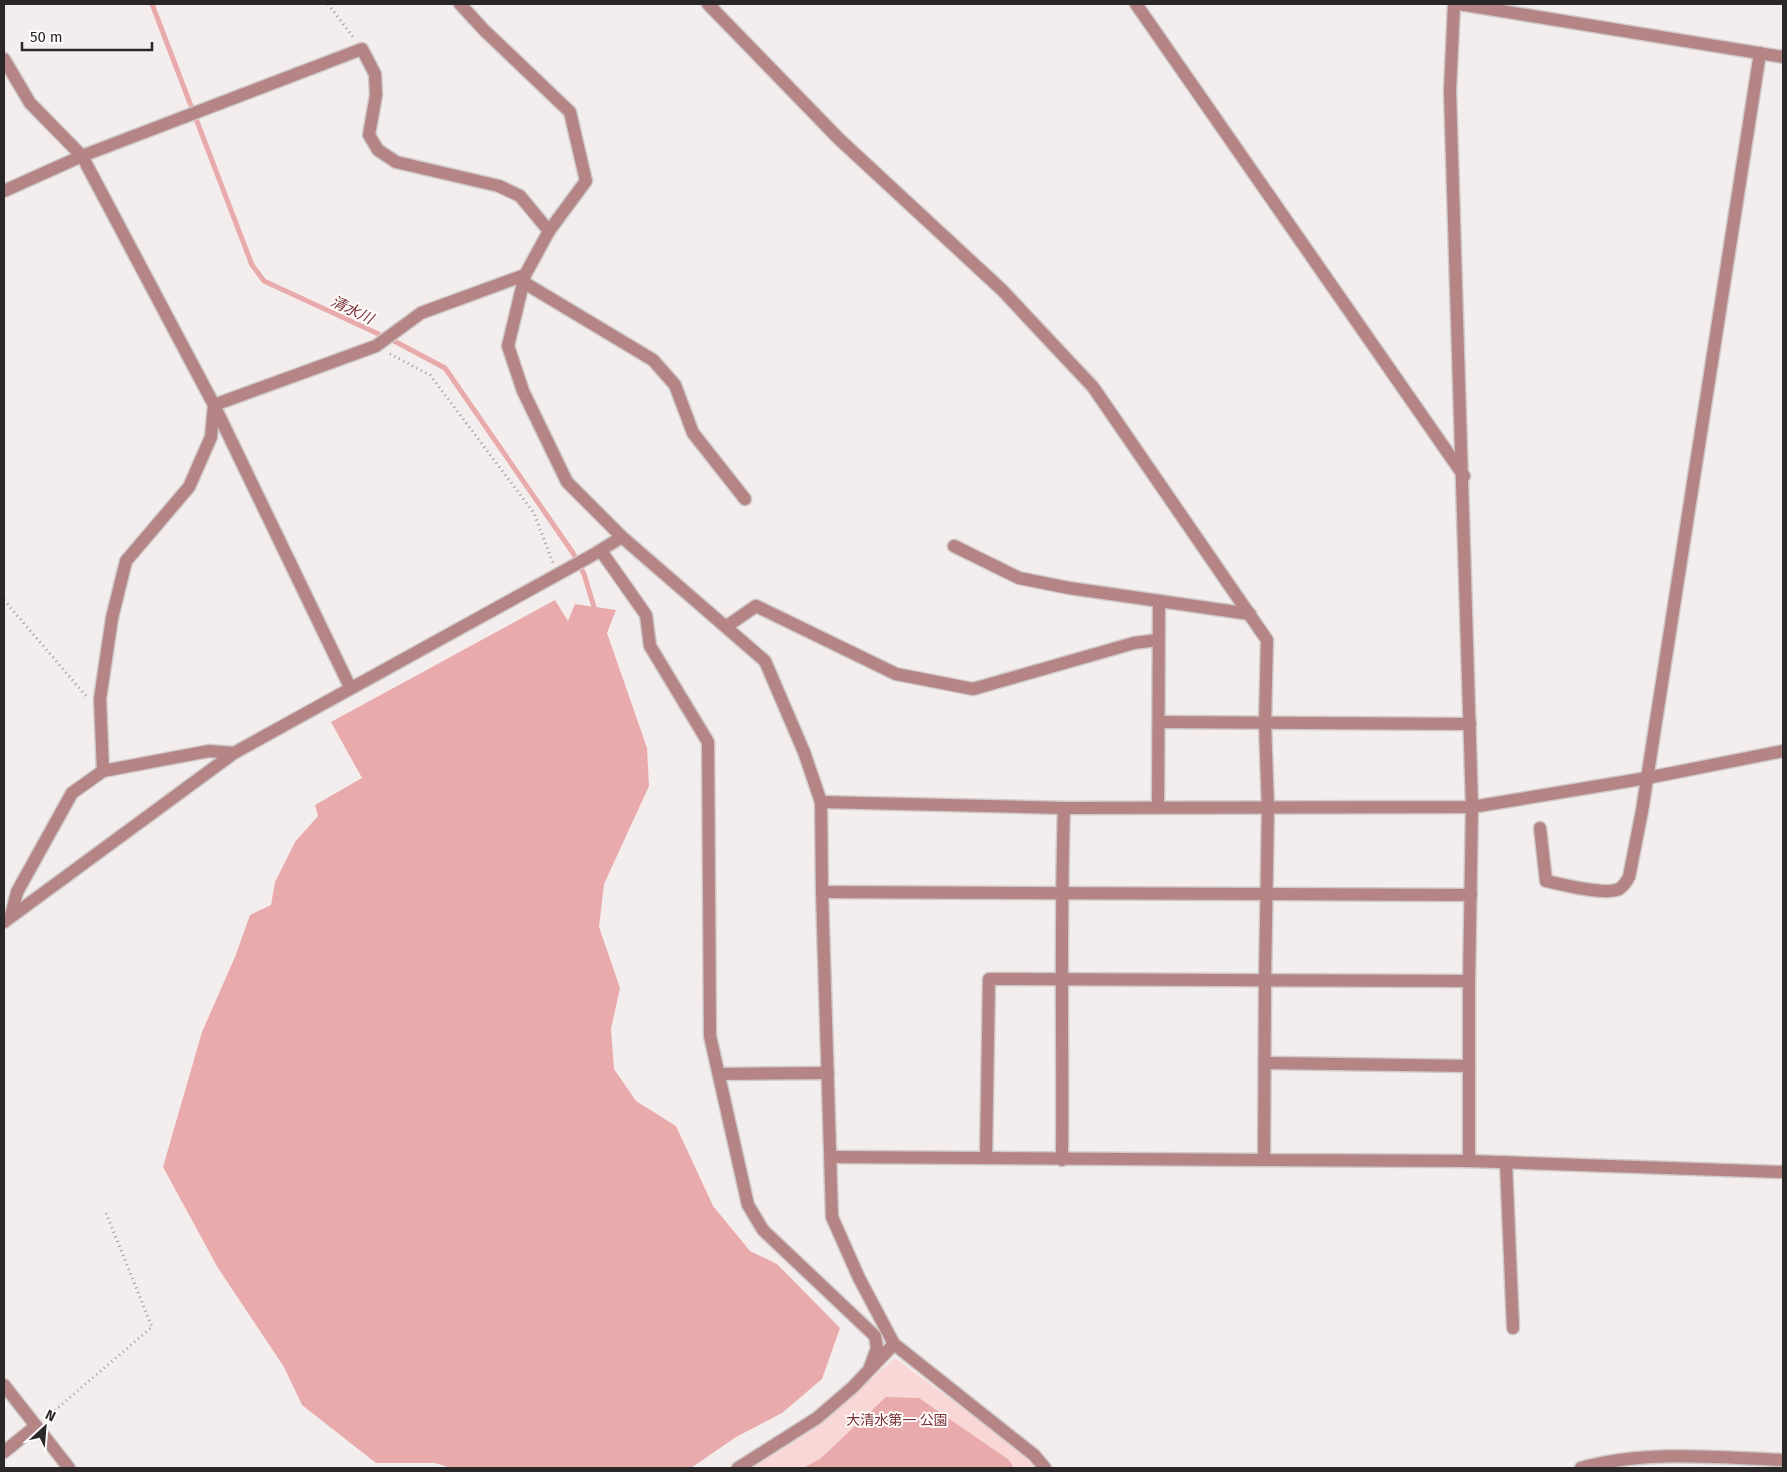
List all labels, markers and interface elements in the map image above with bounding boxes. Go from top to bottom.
scale bar [22,20,152,52]
text: 50 m [30,28,63,46]
water label: 清水川 [328,292,378,329]
north arrow [20,1402,70,1452]
text: N [43,1406,58,1425]
park label: 大清水第一 公園 [846,1412,948,1429]

